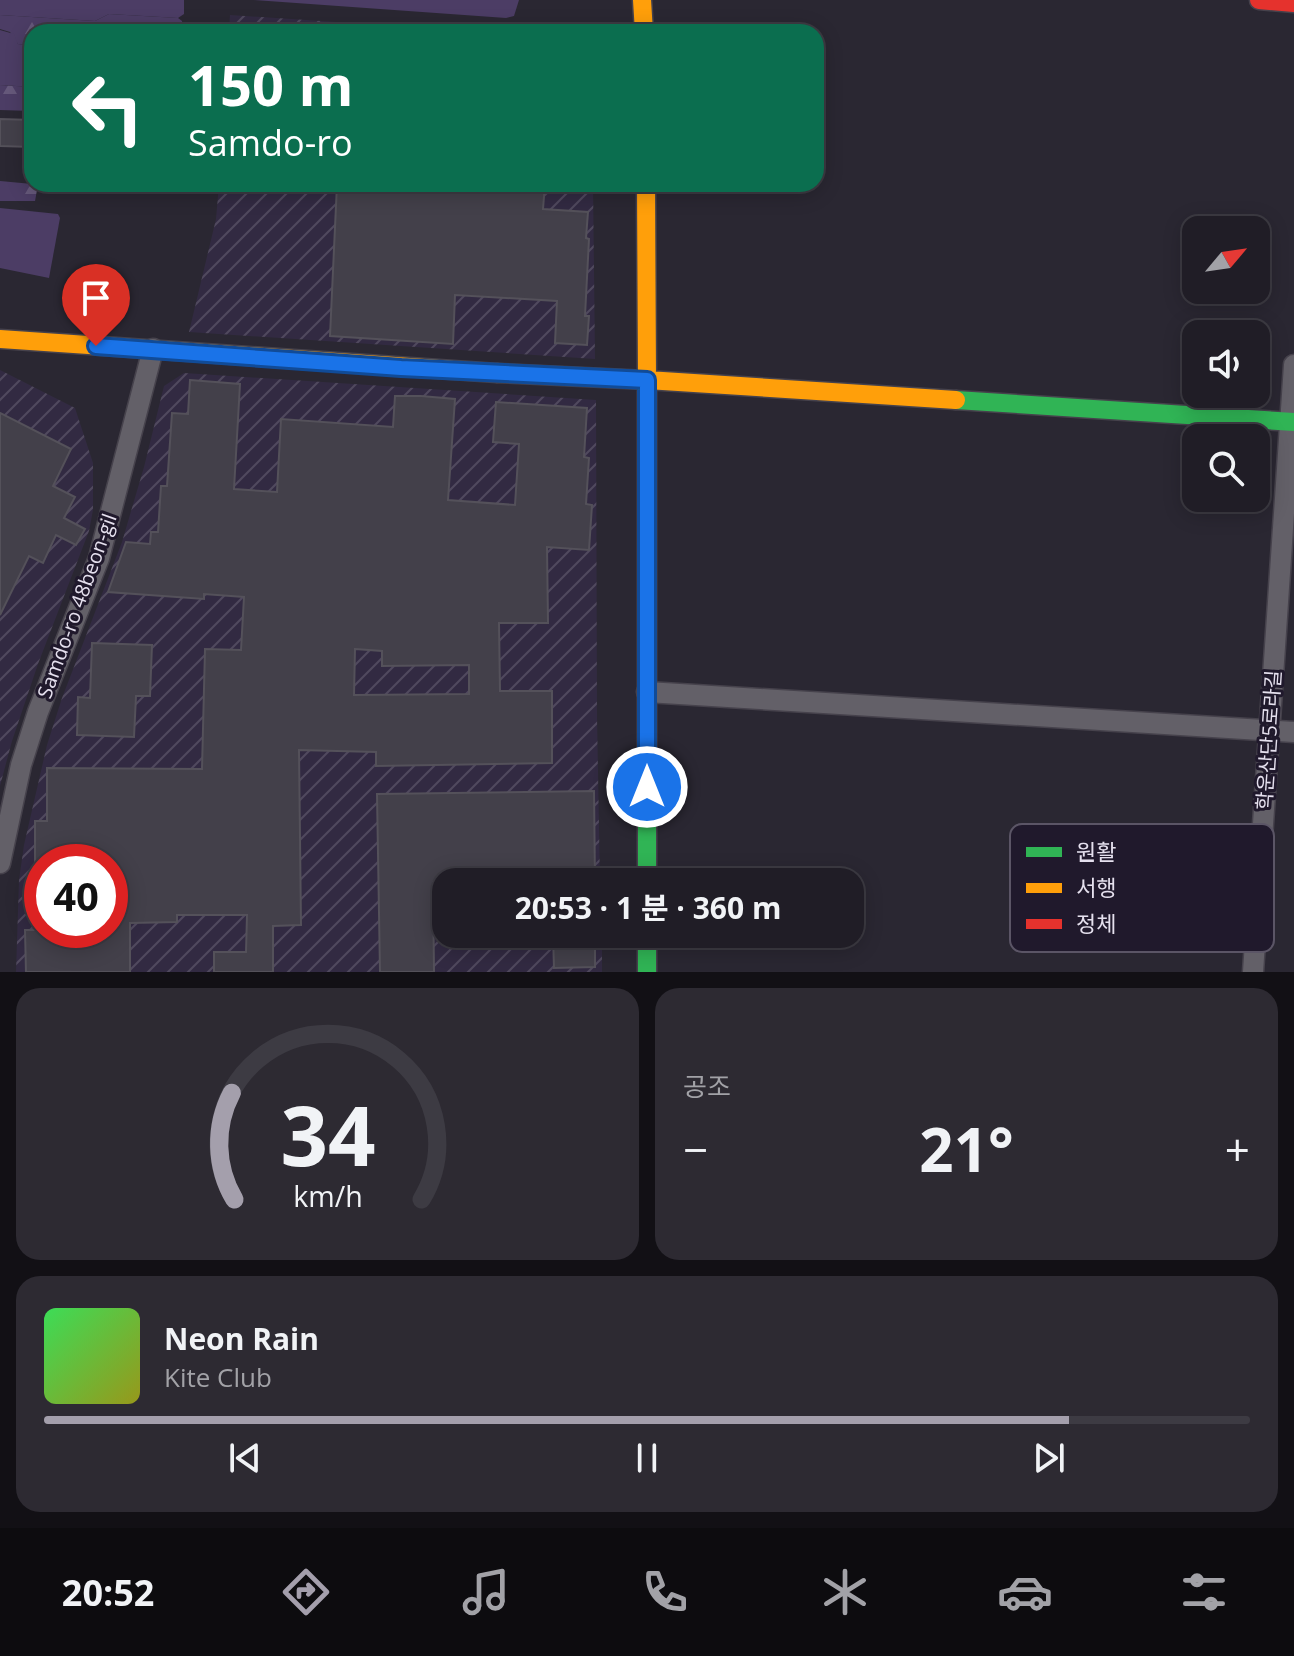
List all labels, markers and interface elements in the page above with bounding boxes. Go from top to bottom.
text: 150 m [188,46,354,122]
icon: left [56,56,160,160]
text: Samdo-ro [188,118,353,167]
north arrow [1182,216,1270,304]
map controls [1182,216,1270,512]
pin [62,264,130,346]
icon: arrive [74,276,118,320]
button: sound [1182,320,1270,408]
button: search [1182,424,1270,512]
street label: Samdo-ro 48beon-gil [31,510,123,702]
street label: 학운산단5로라길 [1250,669,1287,811]
position arrow [605,745,689,829]
legend [1010,824,1274,952]
text: 원활 [1076,836,1116,866]
speed limit sign: 40 [24,844,128,948]
text: 서행 [1076,872,1116,902]
text: 20:53 · 1 분 · 360 m [515,887,781,928]
text: 정체 [1076,908,1116,938]
text: 공조 [683,1068,731,1104]
text: 34 [280,1077,375,1190]
text: 21° [919,1108,1014,1190]
text: − [683,1119,708,1179]
text: + [1225,1119,1250,1179]
text: km/h [293,1176,362,1215]
text: Neon Rain [164,1318,319,1359]
text: Kite Club [164,1359,272,1395]
icon: previous [223,1436,267,1480]
icon: pause [625,1436,669,1480]
icon: next [1027,1436,1071,1480]
icon: directions [278,1564,334,1620]
icon: music [458,1564,514,1620]
icon: phone [637,1564,693,1620]
icon: climate [817,1564,873,1620]
icon: car [997,1564,1053,1620]
icon: filters [1176,1564,1232,1620]
text: 20:52 [62,1568,154,1617]

